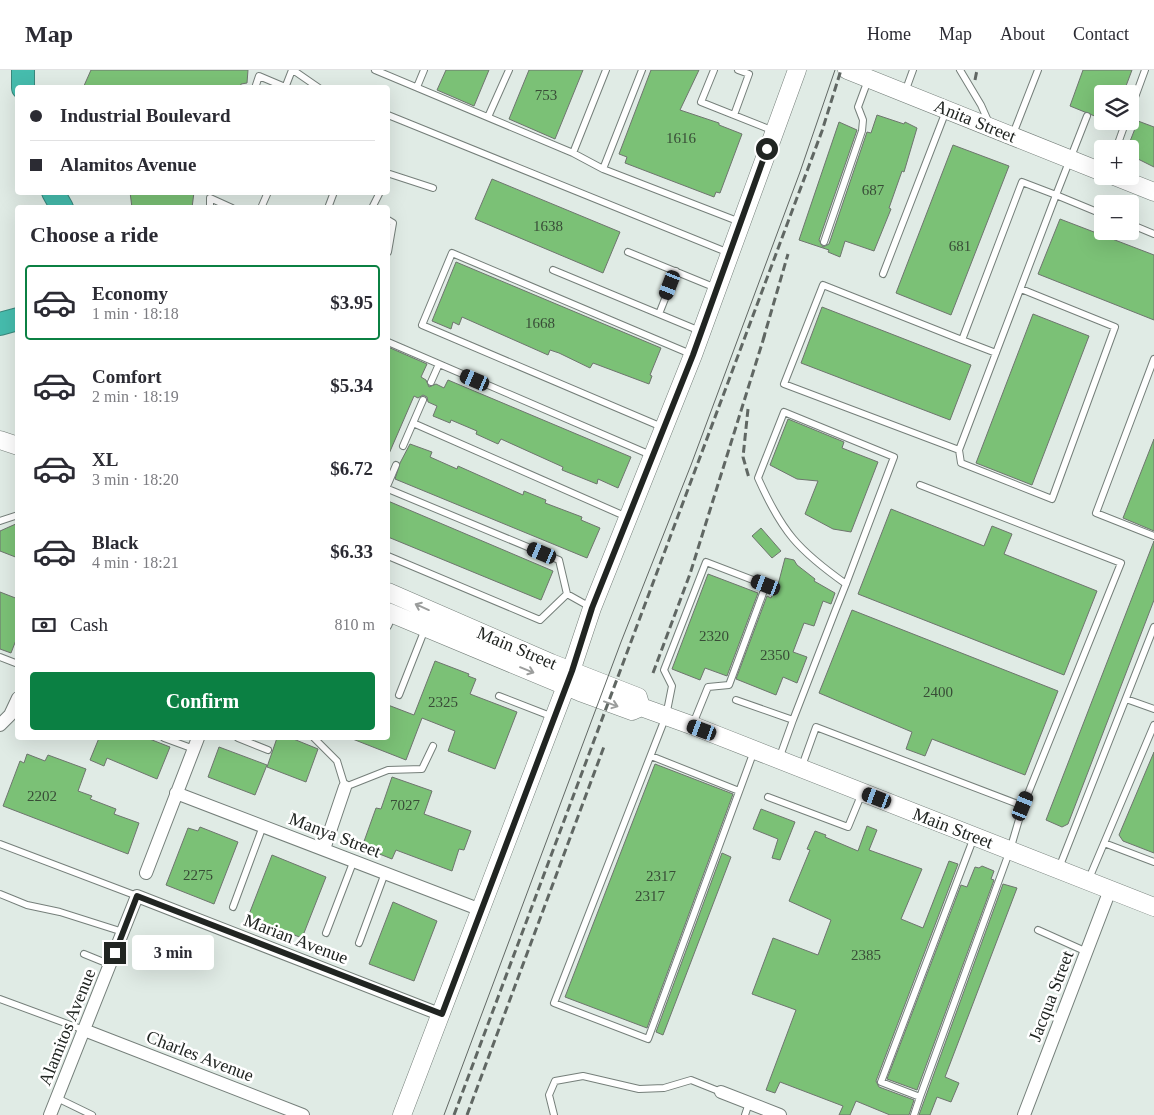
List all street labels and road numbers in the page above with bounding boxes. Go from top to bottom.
street label: Anita Street [931,96,1019,146]
street label: Main Street [474,622,560,674]
street label: Main Street [910,804,996,852]
street label: Manya Street [286,808,384,862]
street label: Marian Avenue [241,910,351,968]
street label: Jacqua Street [1025,948,1077,1044]
street label: Alamitos Avenue [34,966,100,1088]
street label: Charles Avenue [144,1026,256,1086]

